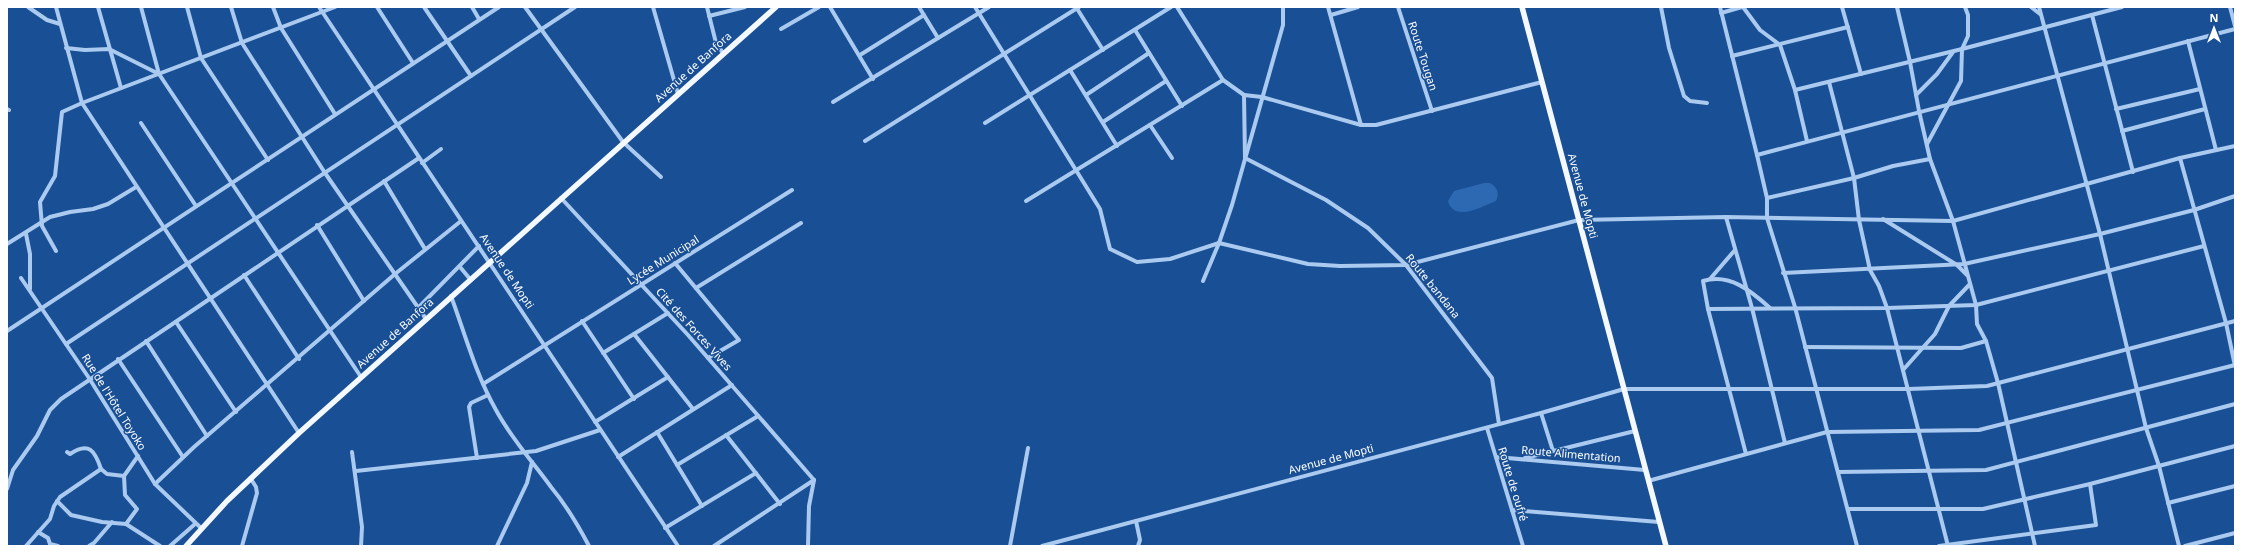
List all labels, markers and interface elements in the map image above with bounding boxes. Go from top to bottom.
north arrow [2194,8,2234,48]
text: N [2210,10,2218,25]
street label: Route Tougan [1405,19,1442,92]
street label: Avenue de Banfora [651,28,734,105]
street label: Avenue de Mopti [1565,152,1602,240]
street label: Avenue de Mopti [477,230,538,311]
street label: Lycée Municipal [624,231,702,288]
street label: Route bandana [1403,250,1464,321]
street label: Cité des Forces Vives [653,284,736,373]
street label: Avenue de Banfora [353,294,436,371]
street label: Rue de l'Hôtel Toyoko [79,351,150,453]
street label: Avenue de Mopti [1287,440,1375,477]
street label: Route Alimentation [1521,442,1621,465]
street label: Route de oufré [1495,445,1532,523]

